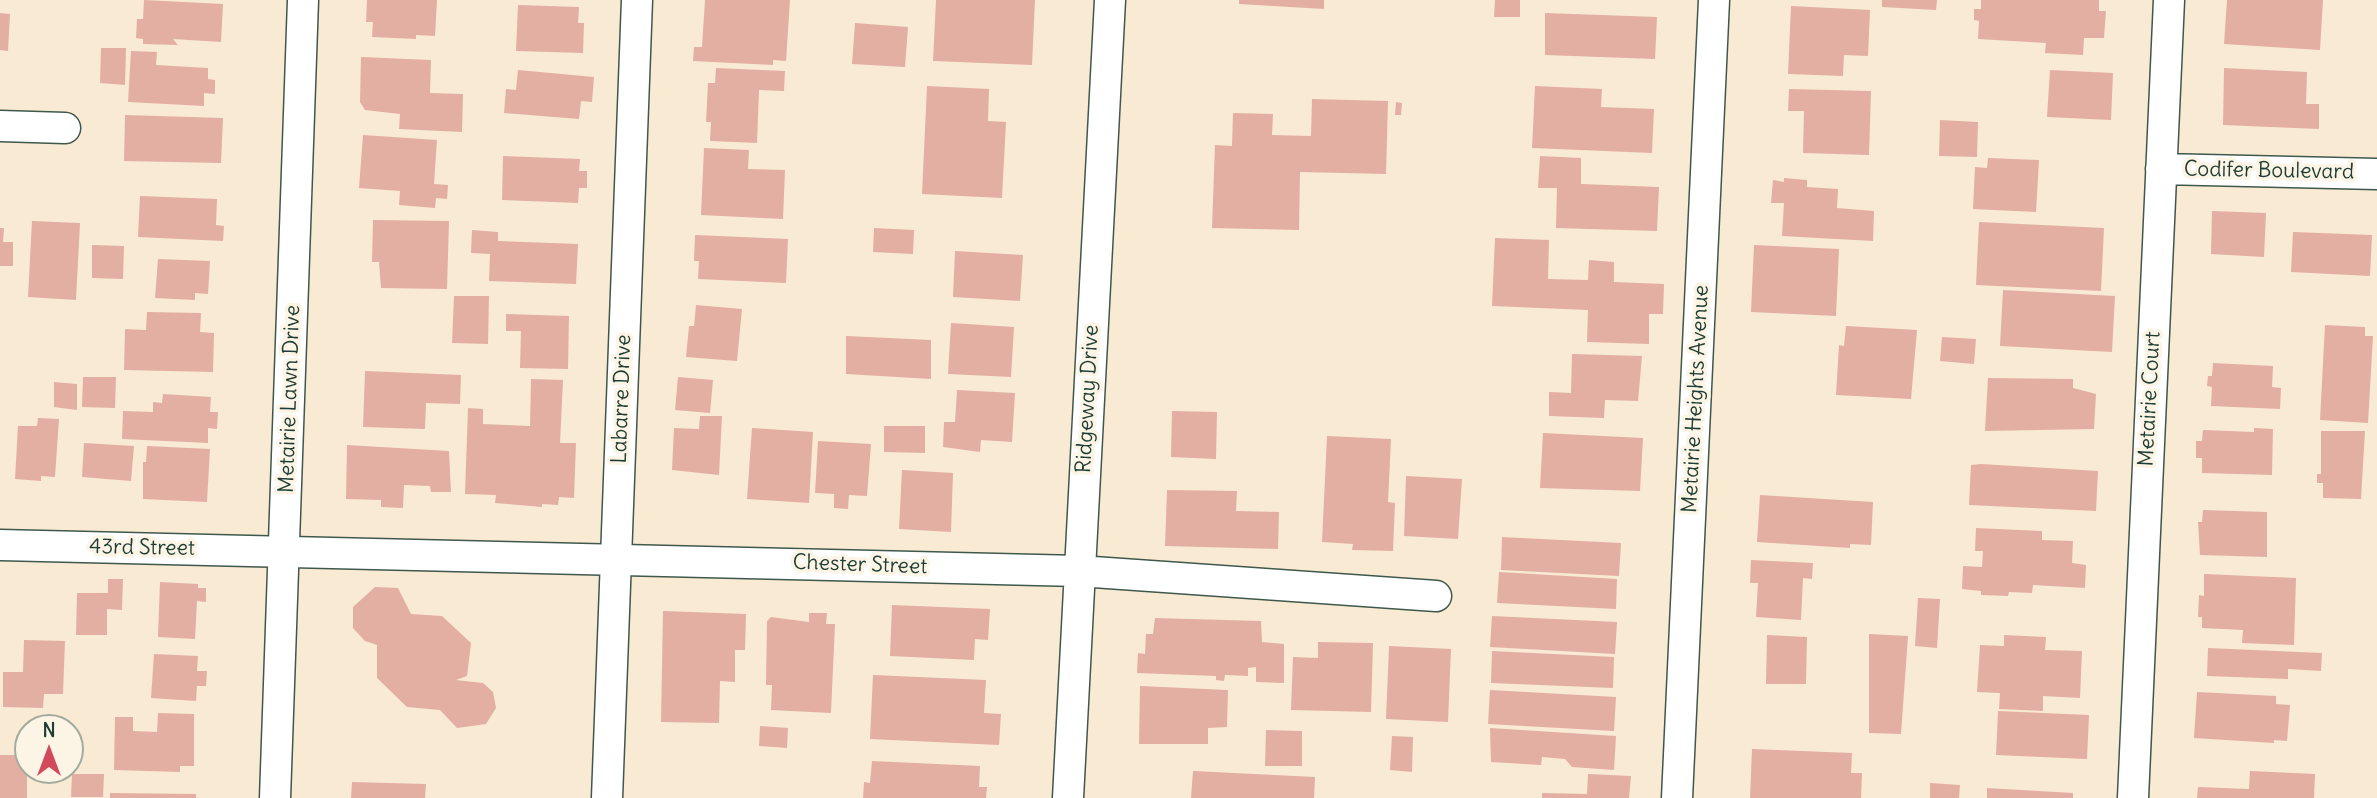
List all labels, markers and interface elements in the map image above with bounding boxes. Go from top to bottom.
street label: Codifer Boulevard [2184,157,2354,185]
street label: Metairie Heights Avenue [1677,284,1715,514]
street label: Metairie Lawn Drive [274,305,306,493]
street label: Ridgeway Drive [1072,324,1104,474]
street label: Metairie Court [2134,331,2166,467]
street label: Labarre Drive [607,334,637,464]
street label: 43rd Street [89,534,195,562]
street label: Chester Street [792,550,928,580]
north arrow [14,714,84,784]
text: N [42,718,56,742]

